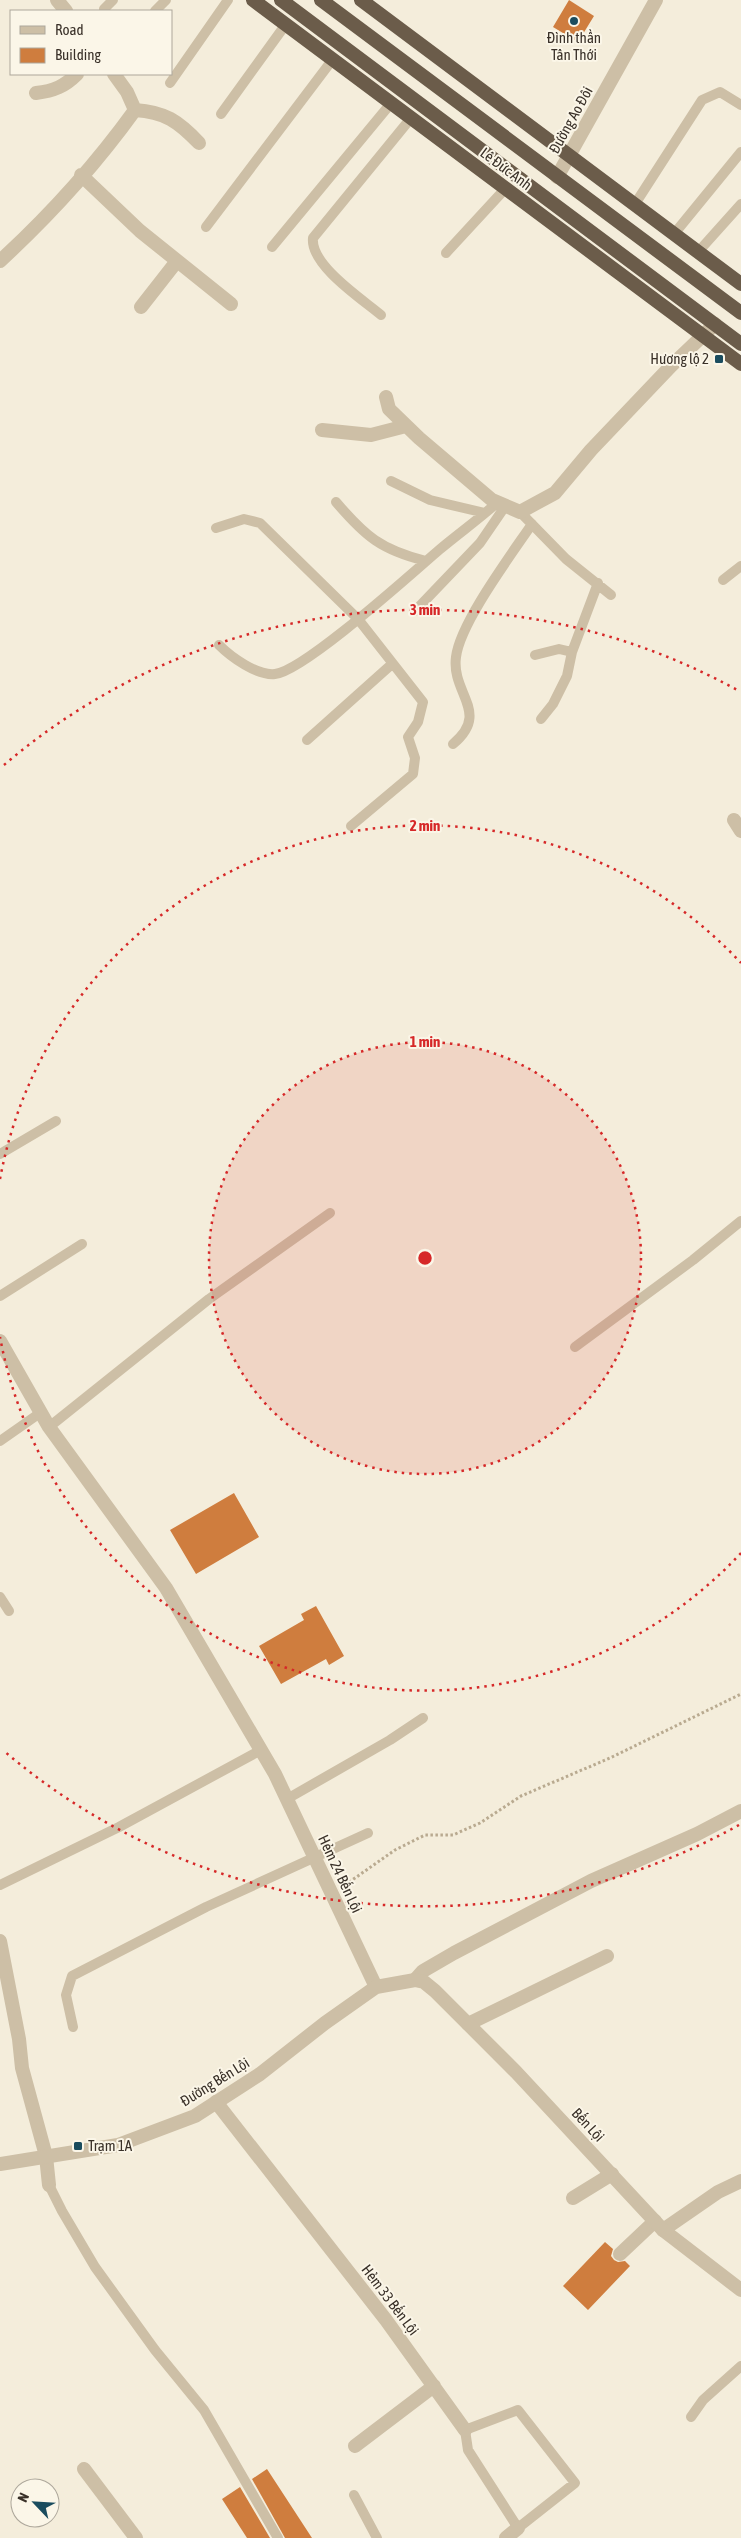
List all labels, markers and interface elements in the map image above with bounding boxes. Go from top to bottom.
legend [10,10,172,75]
marker: Đình thần Tân Thới [568,15,580,27]
text: Road [55,21,84,38]
place label: Đình thần Tân Thới [547,29,601,63]
text: Building [55,46,101,63]
street label: Đường Ao Đôi [545,83,596,156]
street label: Lê Đức Anh [477,144,535,193]
place label: Hương lộ 2 [650,350,709,367]
marker: Hương lộ 2 [713,353,725,365]
text: 3 min [410,601,440,618]
text: 2 min [410,817,440,834]
text: 1 min [410,1033,440,1050]
centre of rings [416,1249,434,1267]
street label: Hẻm 24 Bến Lội [315,1832,366,1915]
street label: Đường Bến Lội [177,2054,252,2109]
street label: Bến Lội [569,2104,608,2145]
place label: Trạm 1A [88,2137,133,2154]
marker: Trạm 1A [72,2140,84,2152]
street label: Hẻm 33 Bến Lội [358,2261,422,2338]
north arrow [10,2478,60,2528]
text: N [14,2490,32,2505]

